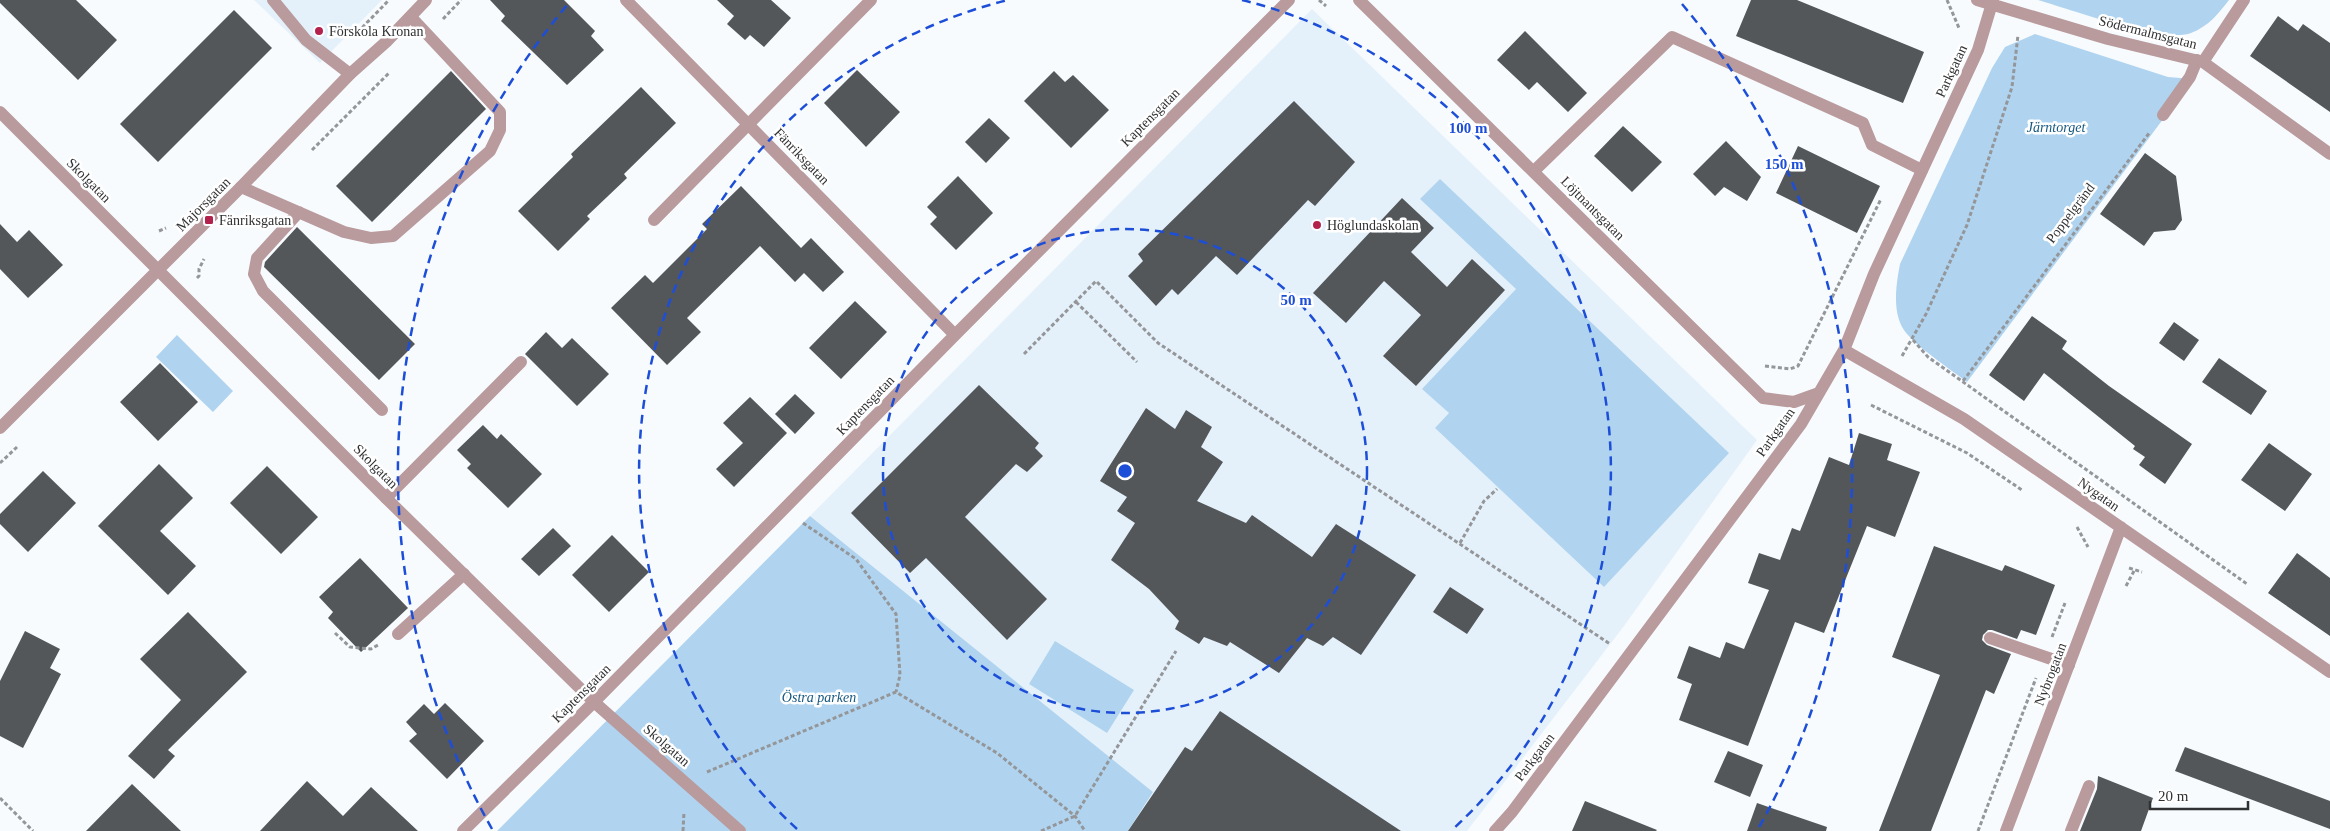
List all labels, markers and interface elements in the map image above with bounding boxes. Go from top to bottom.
street label: Södermalmsgatan [2097,13,2198,52]
place label: Förskola Kronan [329,24,424,39]
marker: Förskola Kronan [313,25,325,37]
street label: Parkgatan [1933,43,1970,100]
street label: Kaptensgatan [1118,85,1183,150]
text: 100 m [1449,120,1488,136]
park label: Järntorget [2027,120,2086,135]
street label: Fänriksgatan [771,125,832,188]
street label: Skolgatan [64,155,114,205]
text: 150 m [1765,156,1804,172]
street label: Majorsgatan [173,174,233,234]
street label: Löjtnantsgatan [1558,174,1627,243]
street label: Poppelgränd [2043,181,2098,246]
place label: Fänriksgatan [219,213,291,228]
marker: Fänriksgatan [203,214,215,226]
place label: Höglundaskolan [1327,218,1419,233]
marker: Höglundaskolan [1311,219,1323,231]
text: 50 m [1280,292,1312,308]
street label: Kaptensgatan [833,373,897,438]
street label: Parkgatan [1753,405,1798,460]
street label: Skolgatan [351,441,401,491]
centre of rings [1116,462,1134,480]
street label: Nygatan [2075,475,2122,514]
street label: Nybrogatan [2032,641,2069,708]
street label: Kaptensgatan [549,661,614,726]
park label: Östra parken [782,689,856,705]
street label: Skolgatan [641,721,693,769]
street label: Parkgatan [1512,730,1557,784]
scale bar [2150,778,2248,810]
text: 20 m [2158,788,2189,804]

